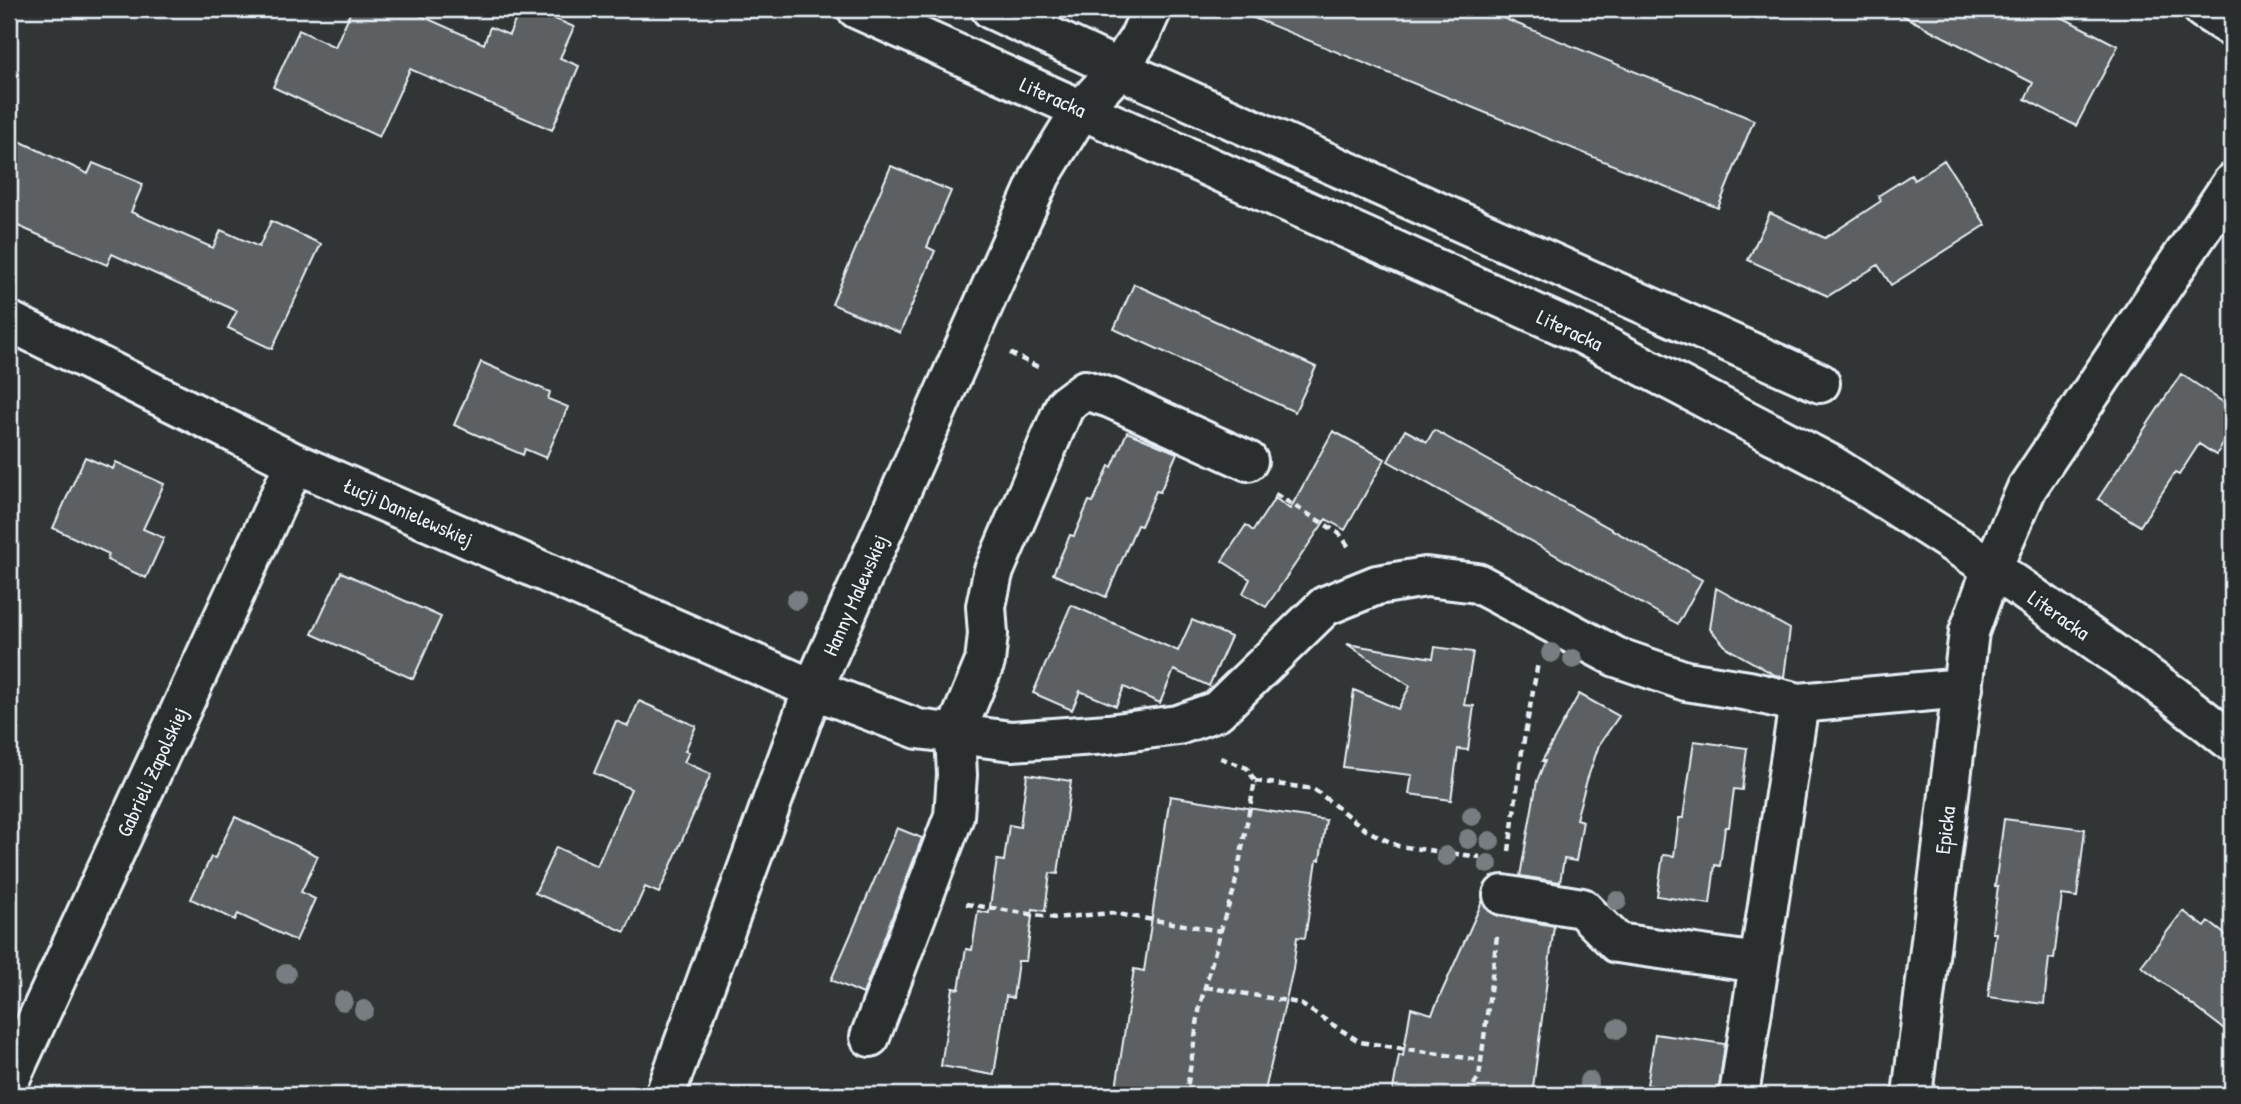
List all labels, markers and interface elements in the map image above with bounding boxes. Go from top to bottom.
street label: Literacka [1015,70,1091,124]
street label: Literacka [1532,302,1608,358]
street label: Łucji Danielewskiej [338,470,478,554]
street label: Hanny Malewskiej [815,530,895,660]
street label: Literacka [2022,583,2096,647]
street label: Gabrieli Zapolskiej [109,702,195,842]
street label: Epicka [1928,804,1962,856]

